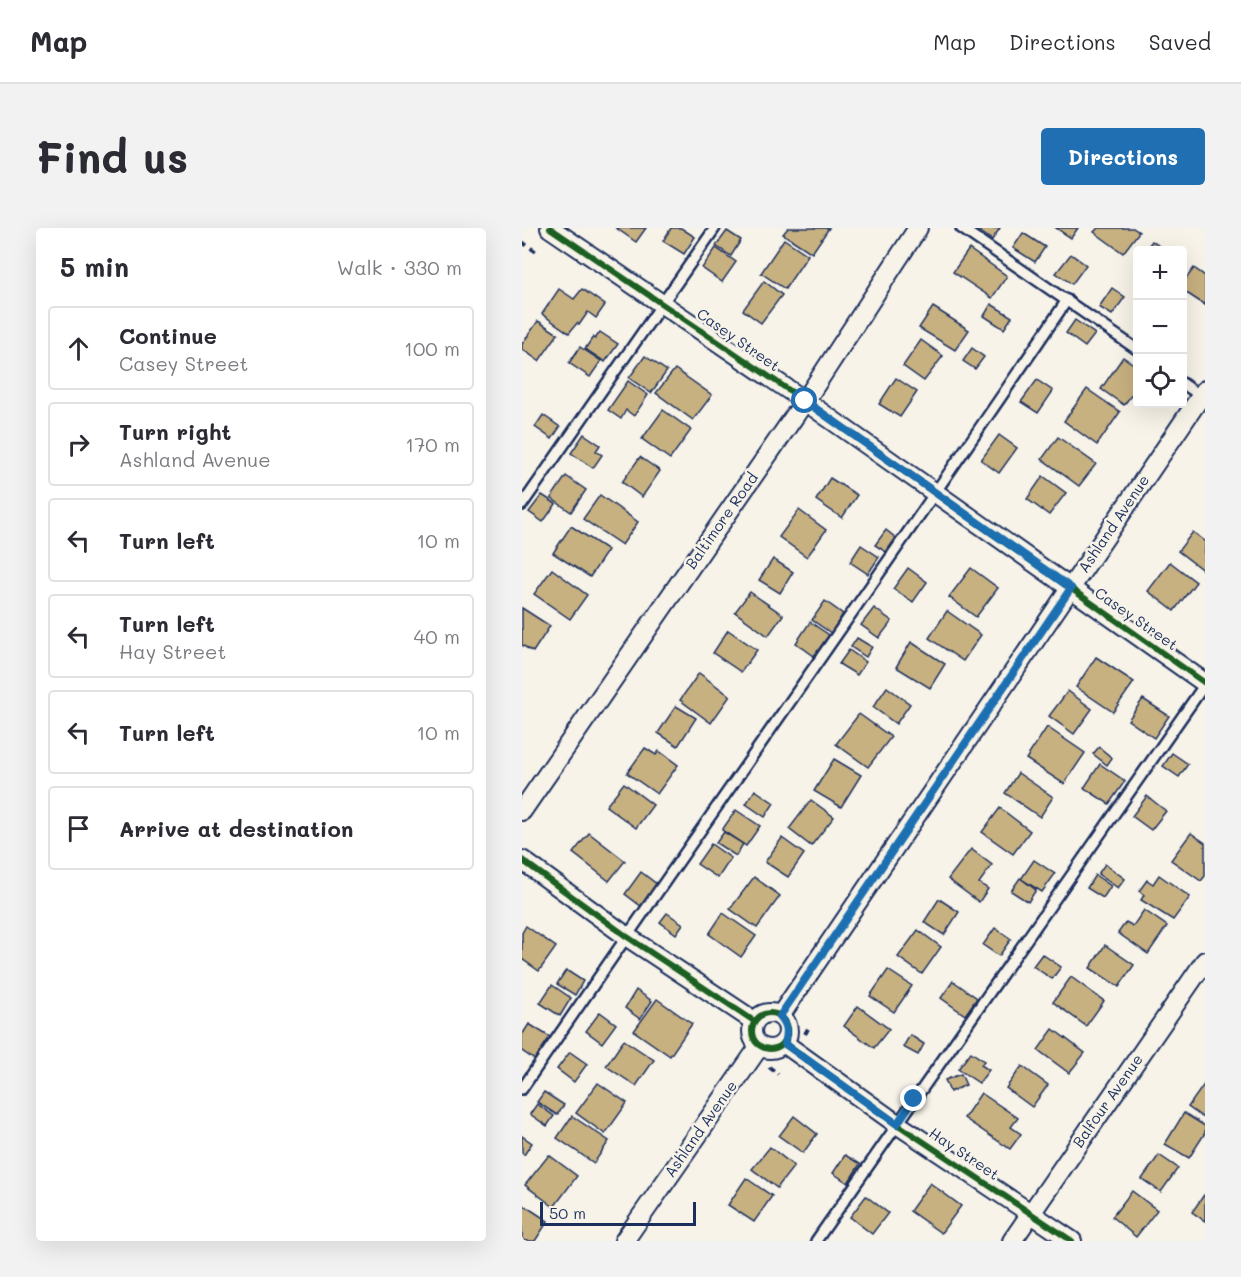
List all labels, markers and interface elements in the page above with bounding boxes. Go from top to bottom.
text: Map [30,23,87,59]
text: Map [933,28,976,55]
text: Directions [1009,28,1116,55]
text: Saved [1149,28,1211,55]
button: Directions [1041,128,1205,185]
text: Find us [36,129,188,184]
map controls [1133,246,1187,408]
button: + [1133,246,1187,300]
text: 5 min [60,250,129,284]
text: Walk · 330 m [337,254,462,280]
button: − [1133,300,1187,354]
street label: Casey Street [693,303,784,375]
text: Continue [119,321,217,350]
icon: ahead [62,332,95,365]
text: 100 m [404,335,460,361]
text: Casey Street [119,350,248,376]
button: locate [1133,354,1187,408]
route start [791,387,817,413]
text: Turn right [119,417,231,446]
icon: right [62,428,95,461]
text: 170 m [405,431,460,457]
text: Ashland Avenue [119,446,271,472]
street label: Baltimore Road [680,468,762,573]
street label: Ashland Avenue [1073,471,1153,576]
icon: left [62,524,95,557]
text: Turn left [119,526,215,555]
text: 10 m [416,527,460,553]
street label: Casey Street [1091,582,1182,654]
text: Turn left [119,609,215,638]
icon: left [62,620,95,653]
text: 40 m [414,623,460,649]
text: Hay Street [119,638,226,664]
icon: left [62,716,95,749]
text: Turn left [119,718,215,747]
text: 10 m [416,719,460,745]
icon: arrive [62,812,95,845]
text: Arrive at destination [119,814,354,843]
street label: Balfour Avenue [1068,1050,1147,1151]
street label: Ashland Avenue [659,1076,741,1181]
route end [900,1085,926,1111]
street label: Hay Street [926,1122,1003,1184]
scale bar [540,1199,696,1226]
text: 50 m [549,1202,586,1223]

